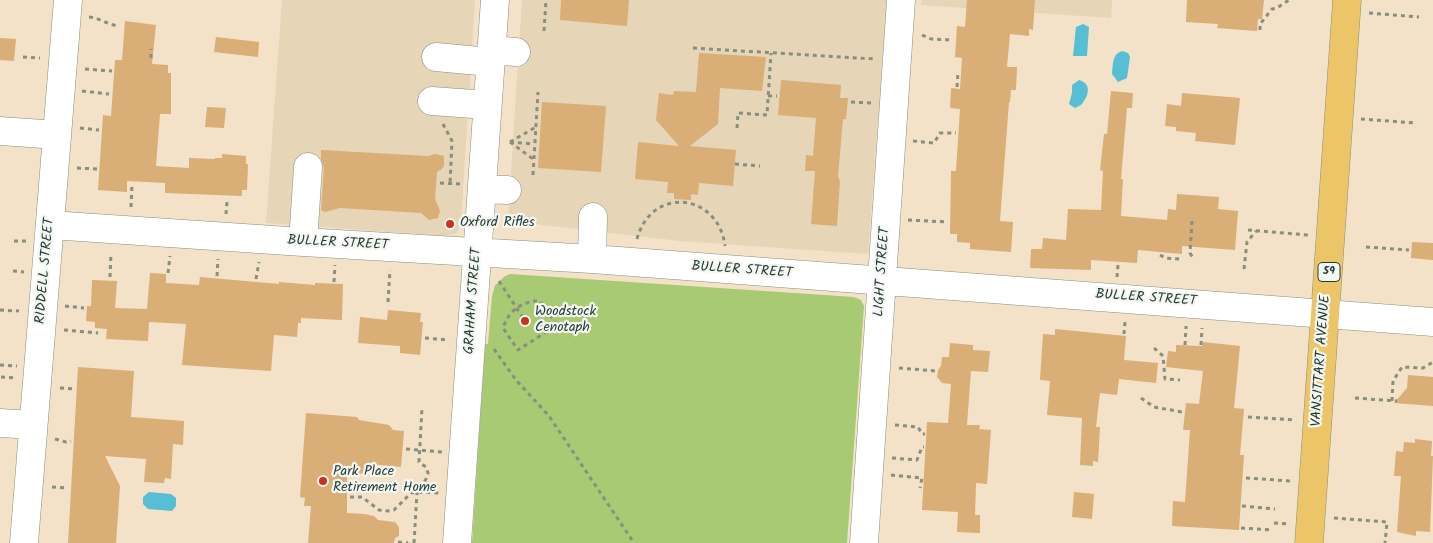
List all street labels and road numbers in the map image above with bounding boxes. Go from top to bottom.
street label: RIDDELL STREET [33,217,59,325]
street label: LIGHT STREET [871,227,895,317]
street label: BULLER STREET [287,233,389,255]
street label: GRAHAM STREET [462,247,486,355]
street label: BULLER STREET [691,259,793,283]
road number: 59 [1318,262,1340,282]
street label: BULLER STREET [1095,287,1197,311]
street label: VANSITTART AVENUE [1309,294,1335,428]

